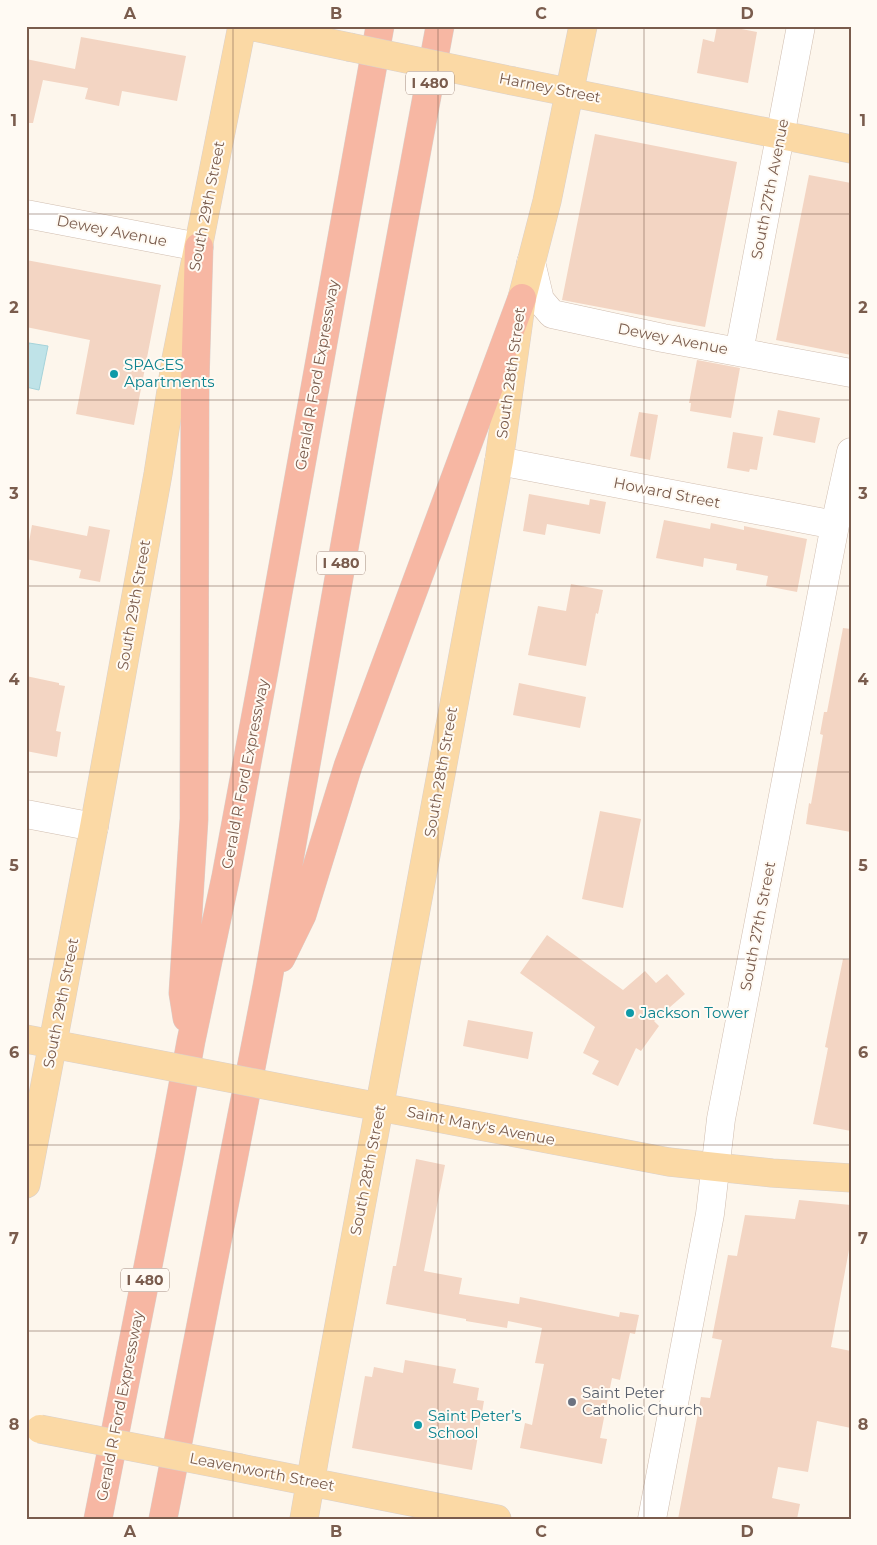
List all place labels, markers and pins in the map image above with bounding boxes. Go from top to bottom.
place label: SPACES Apartments [124,355,215,391]
marker: SPACES Apartments [108,368,120,380]
place label: Jackson Tower [639,1003,749,1022]
marker: Jackson Tower [624,1007,636,1019]
place label: Saint Peter Catholic Church [582,1383,703,1419]
marker: Saint Peter Catholic Church [566,1396,578,1408]
place label: Saint Peter’s School [428,1406,522,1442]
marker: Saint Peter’s School [412,1419,424,1431]

